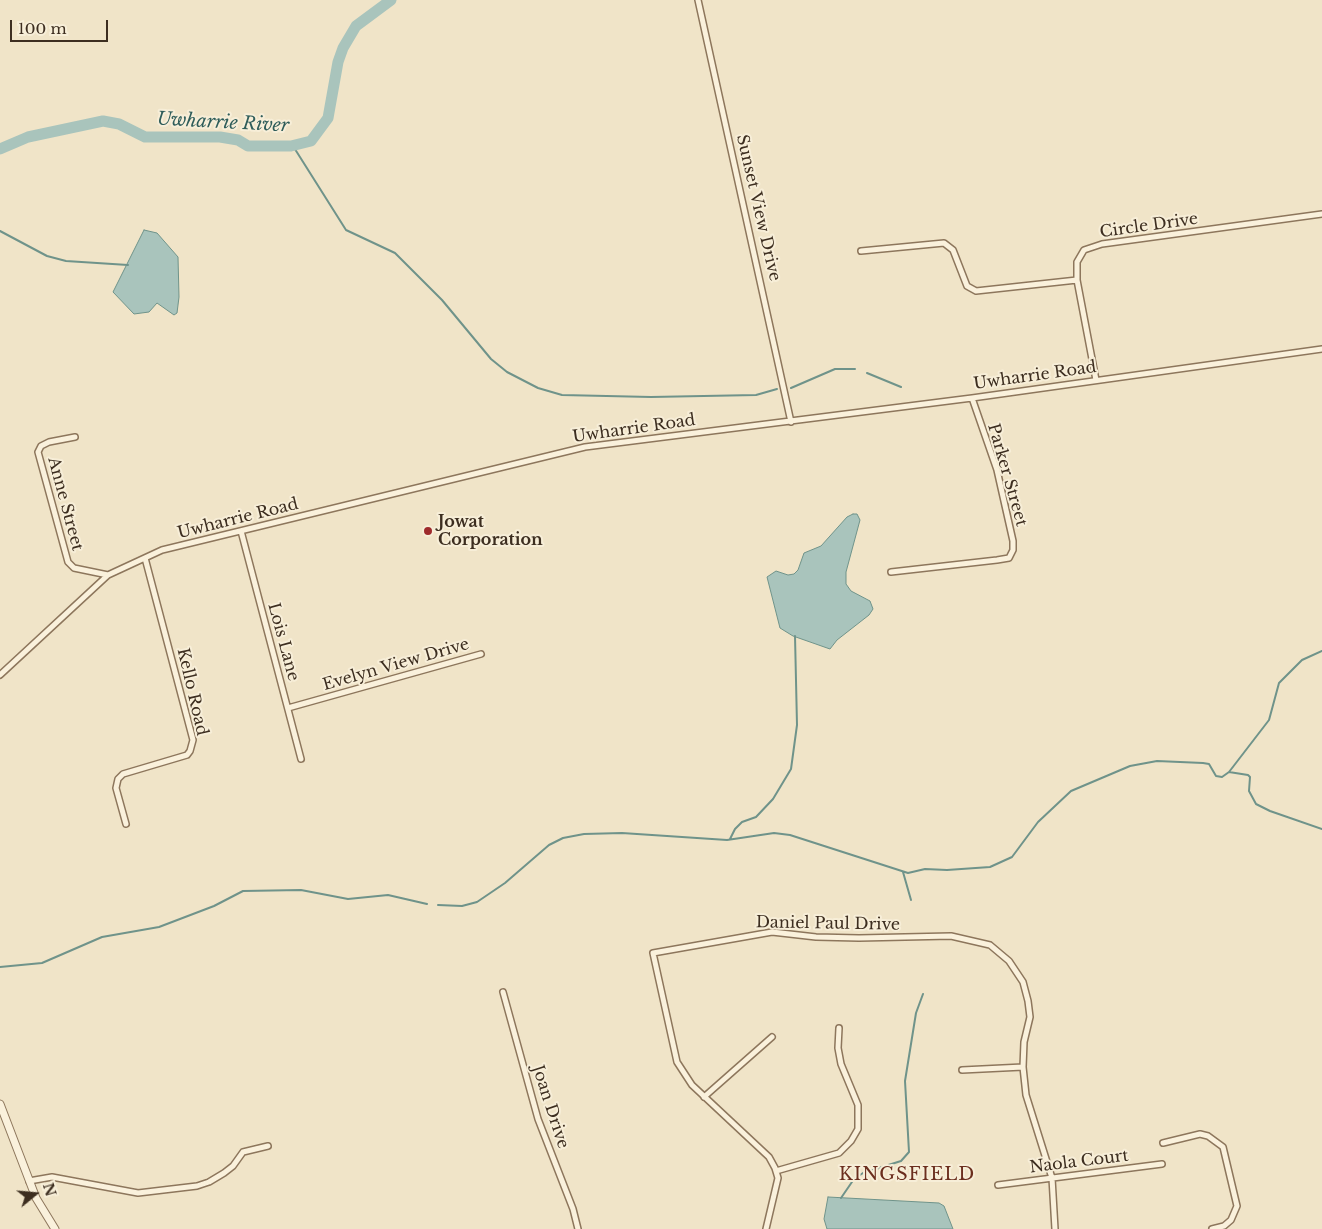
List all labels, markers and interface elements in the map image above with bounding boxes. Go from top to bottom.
scale bar [12,10,110,42]
text: 100 m [18,19,67,38]
water label: Uwharrie River [156,109,290,137]
street label: Sunset View Drive [732,133,784,283]
street label: Circle Drive [1099,210,1199,242]
street label: Uwharrie Road [972,358,1098,394]
street label: Uwharrie Road [571,411,697,447]
street label: Parker Street [983,421,1031,529]
street label: Anne Street [43,455,87,553]
street label: Uwharrie Road [176,495,300,543]
place label: Jowat Corporation [438,512,543,550]
marker: Jowat Corporation [422,525,434,537]
street label: Lois Lane [263,601,303,683]
street label: Evelyn View Drive [320,635,472,695]
street label: Kello Road [173,646,211,738]
street label: Daniel Paul Drive [756,913,900,935]
street label: Joan Drive [527,1063,573,1151]
street label: Naola Court [1028,1146,1130,1178]
district label: KINGSFIELD [838,1164,976,1186]
north arrow [10,1169,60,1219]
text: N [39,1181,60,1199]

